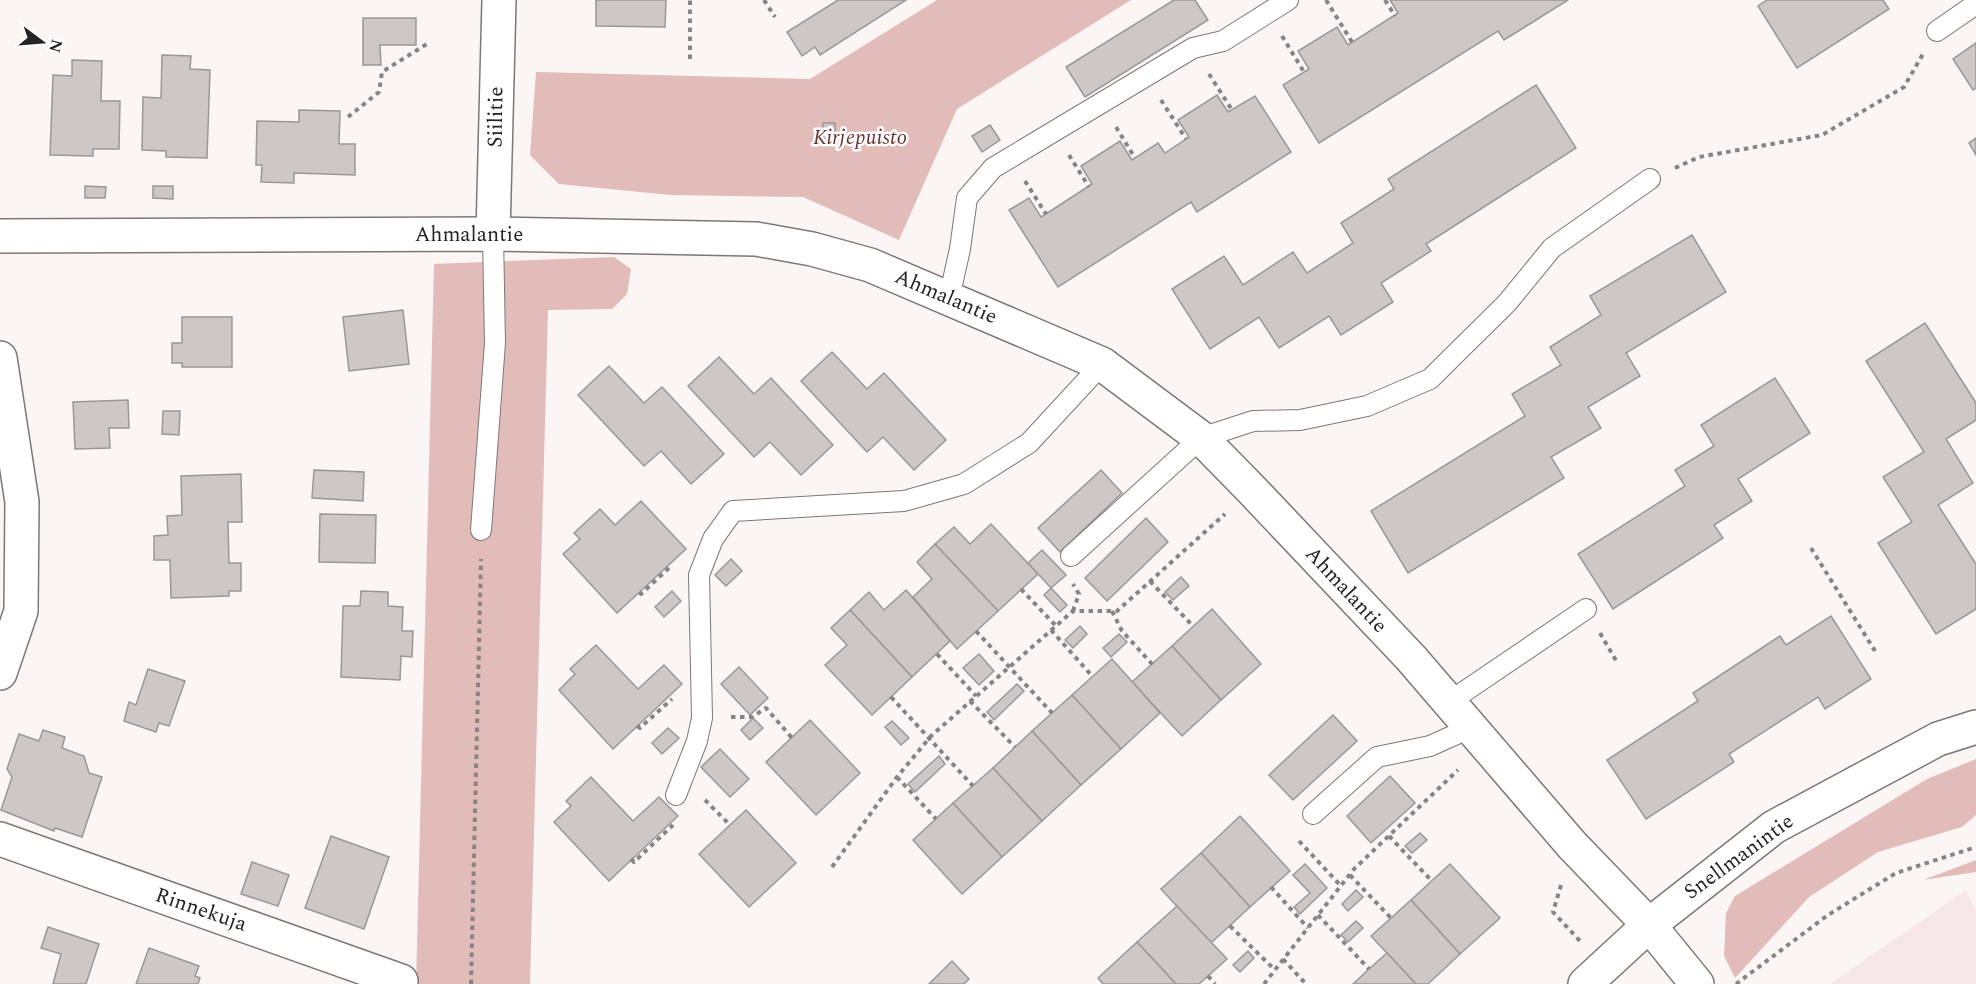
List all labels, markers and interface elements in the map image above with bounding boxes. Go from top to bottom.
north arrow [12,12,72,72]
text: N [42,36,69,55]
street label: Siilitie [479,86,513,148]
park label: Kirjepuisto [813,122,907,154]
street label: Ahmalantie [415,219,523,251]
street label: Ahmalantie [890,261,1002,333]
street label: Ahmalantie [1297,539,1395,641]
street label: Snellmanintie [1677,806,1801,908]
street label: Rinnekuja [151,879,252,941]

